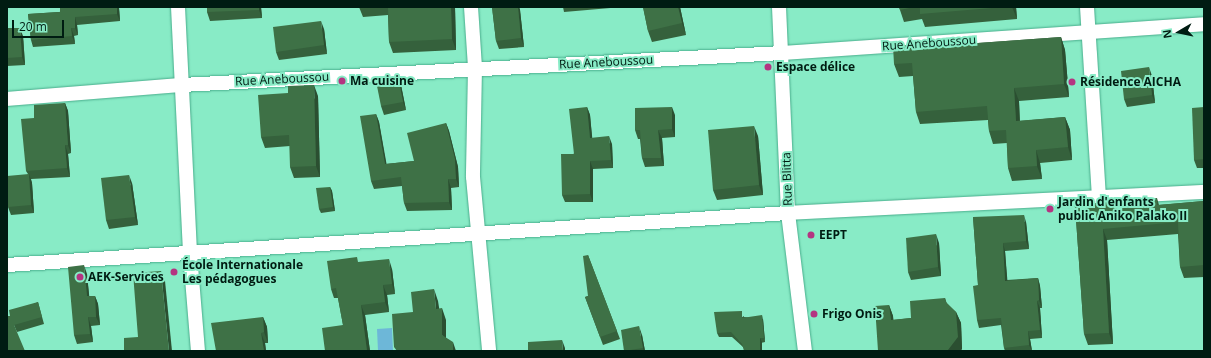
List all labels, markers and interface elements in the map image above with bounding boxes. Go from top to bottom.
scale bar [14,12,66,38]
north arrow [1159,12,1199,52]
text: 20 m [19,18,47,35]
text: N [1159,28,1175,40]
street label: Rue Aneboussou [881,33,977,53]
street label: Rue Aneboussou [559,52,653,72]
place label: Espace délice [776,60,855,74]
marker: Espace délice [763,62,773,72]
street label: Rue Aneboussou [235,69,329,89]
place label: Ma cuisine [350,74,414,88]
place label: Résidence AICHA [1080,75,1181,89]
marker: Ma cuisine [337,76,347,86]
marker: Résidence AICHA [1067,77,1077,87]
street label: Rue Blitta [779,152,795,206]
place label: Jardin d'enfants public Aniko Palako II [1058,195,1187,223]
marker: Jardin d'enfants public Aniko Palako II [1045,204,1055,214]
place label: EEPT [819,228,847,242]
marker: EEPT [806,230,816,240]
place label: École Internationale Les pédagogues [182,258,303,286]
marker: École Internationale Les pédagogues [169,267,179,277]
place label: AEK-Services [88,270,164,284]
marker: AEK-Services [75,272,85,282]
place label: Frigo Onis [822,307,882,321]
marker: Frigo Onis [809,309,819,319]

